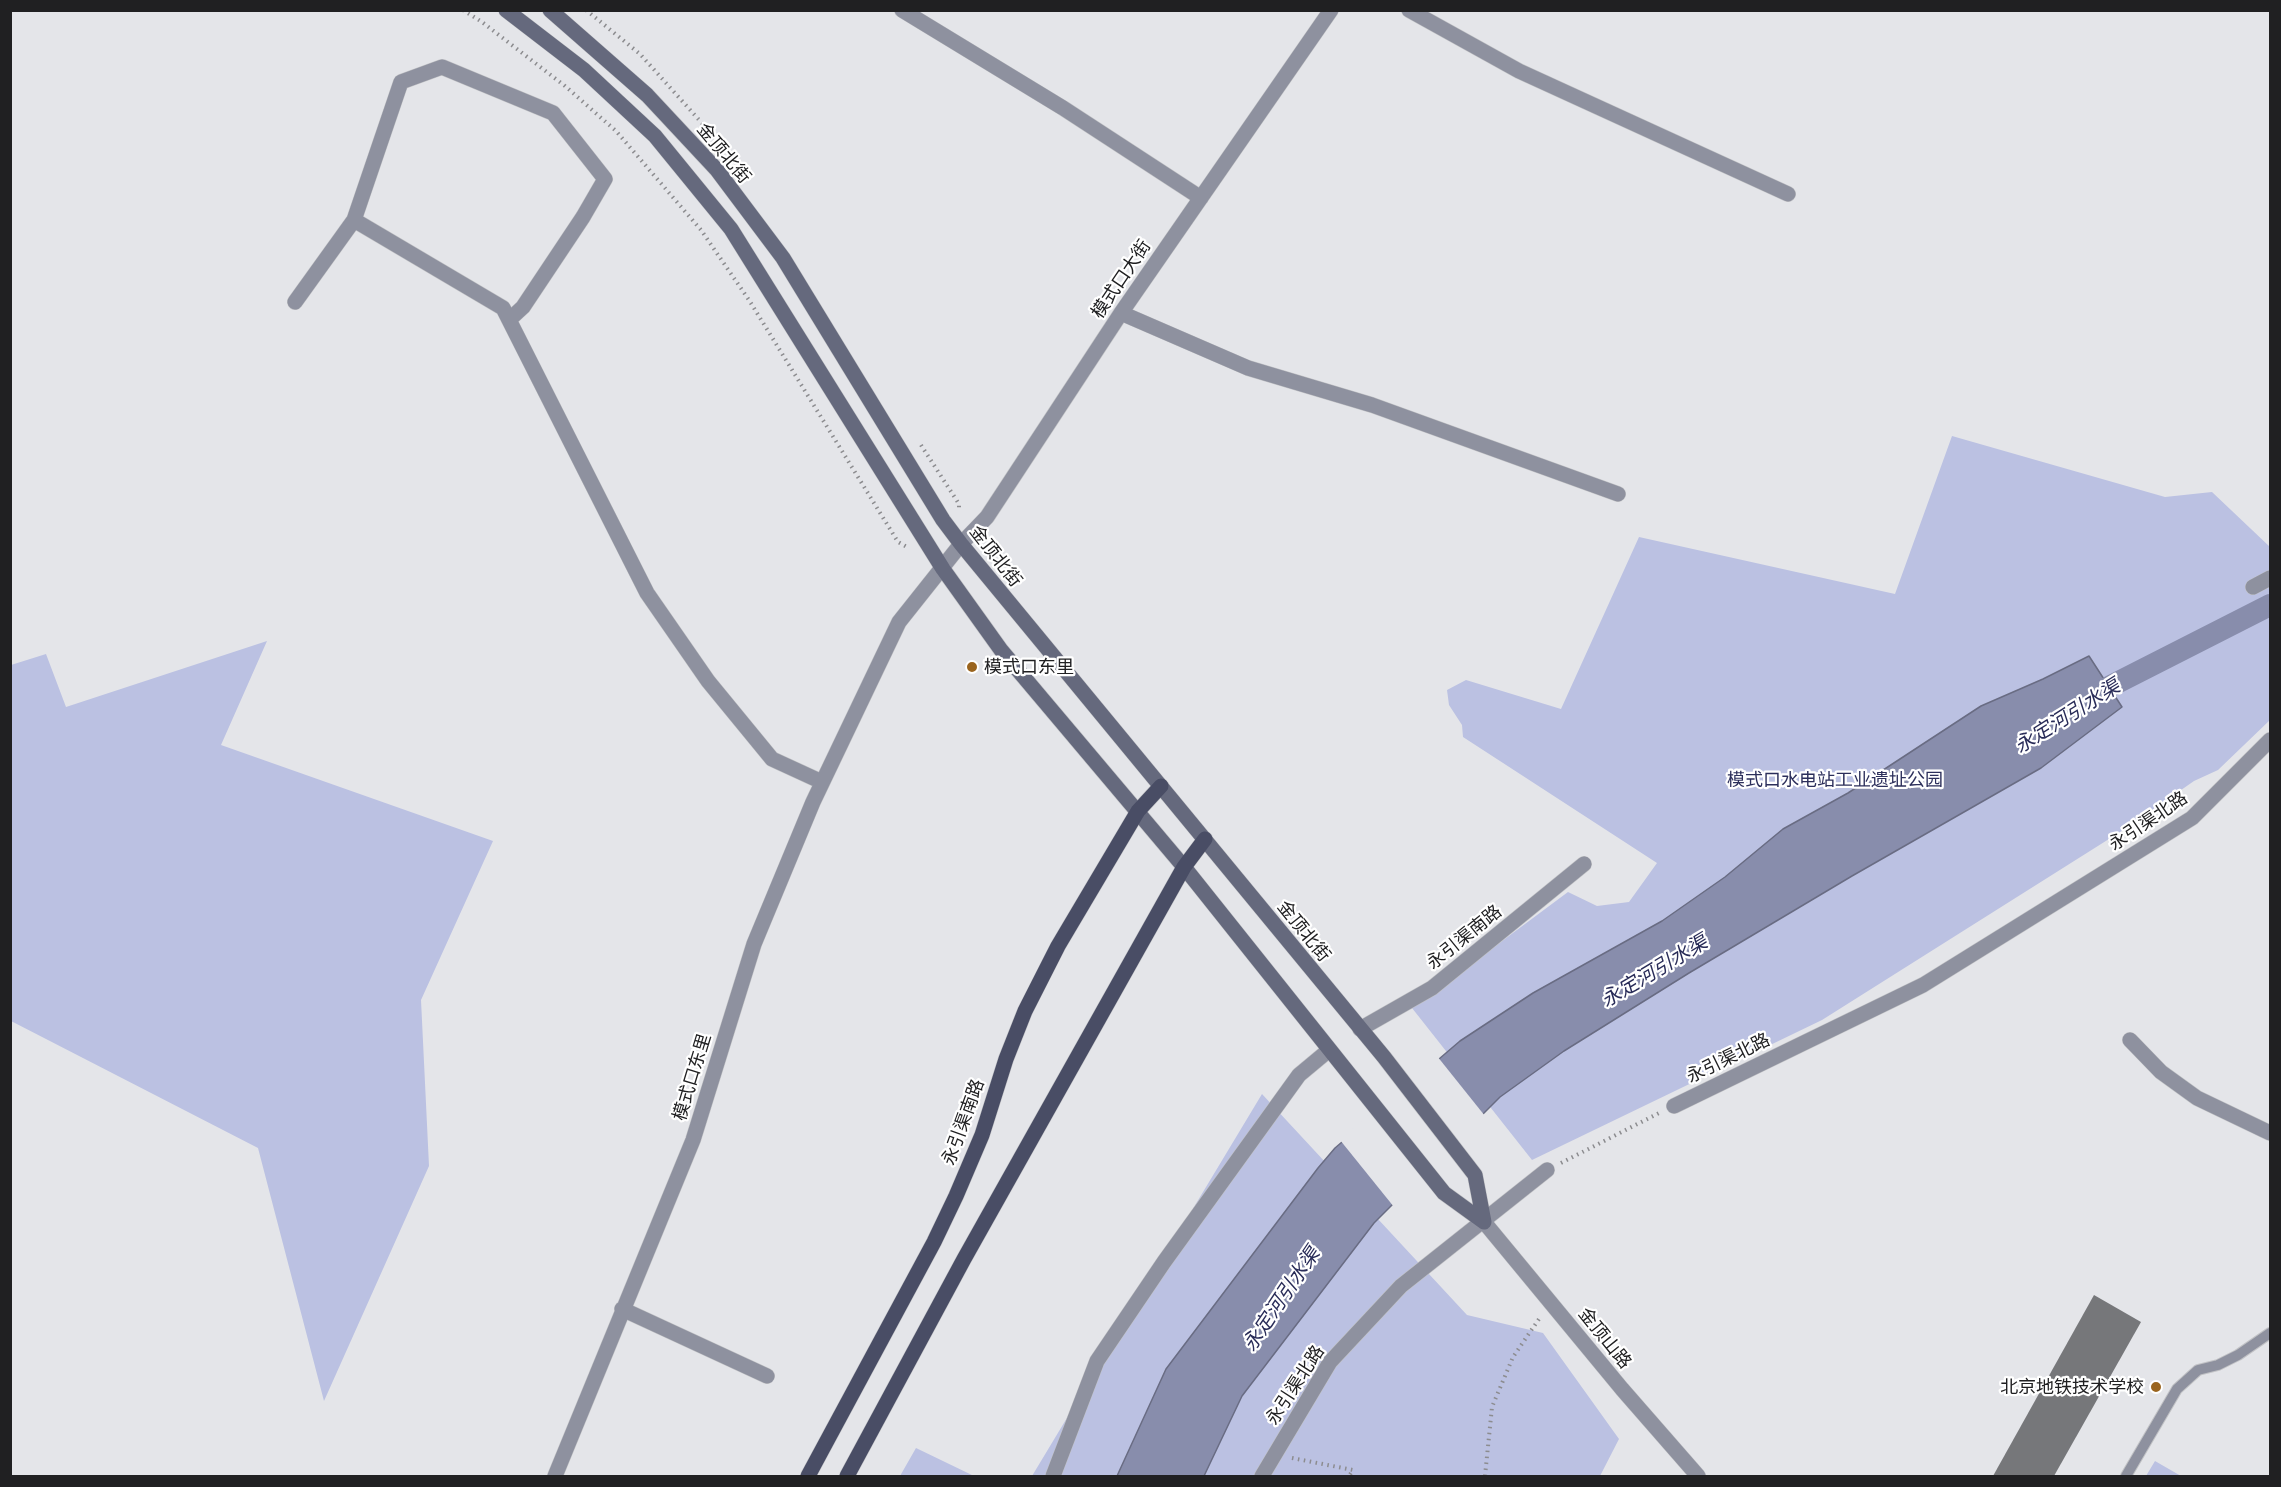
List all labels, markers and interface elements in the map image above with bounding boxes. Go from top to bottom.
street label: 金顶北街 [693,118,755,188]
street label: 模式口大街 [1087,236,1155,322]
street label: 金顶北街 [965,521,1027,591]
place label: 模式口东里 [984,656,1074,678]
marker: 模式口东里 [965,660,979,674]
water label: 永定河引水渠 [2010,674,2124,758]
park label: 模式口水电站工业遗址公园 [1727,769,1943,791]
street label: 永引渠北路 [2105,787,2191,855]
street label: 金顶北街 [1273,896,1335,966]
street label: 永引渠南路 [1422,900,1506,974]
water label: 永定河引水渠 [1596,930,1712,1012]
street label: 永引渠北路 [1683,1029,1773,1087]
street label: 模式口东里 [669,1031,715,1123]
street label: 永引渠南路 [937,1076,989,1168]
water label: 永定河引水渠 [1238,1243,1324,1355]
street label: 金顶山路 [1574,1303,1636,1373]
street label: 永引渠北路 [1261,1341,1329,1429]
place label: 北京地铁技术学校 [2000,1376,2144,1398]
marker: 北京地铁技术学校 [2149,1380,2163,1394]

